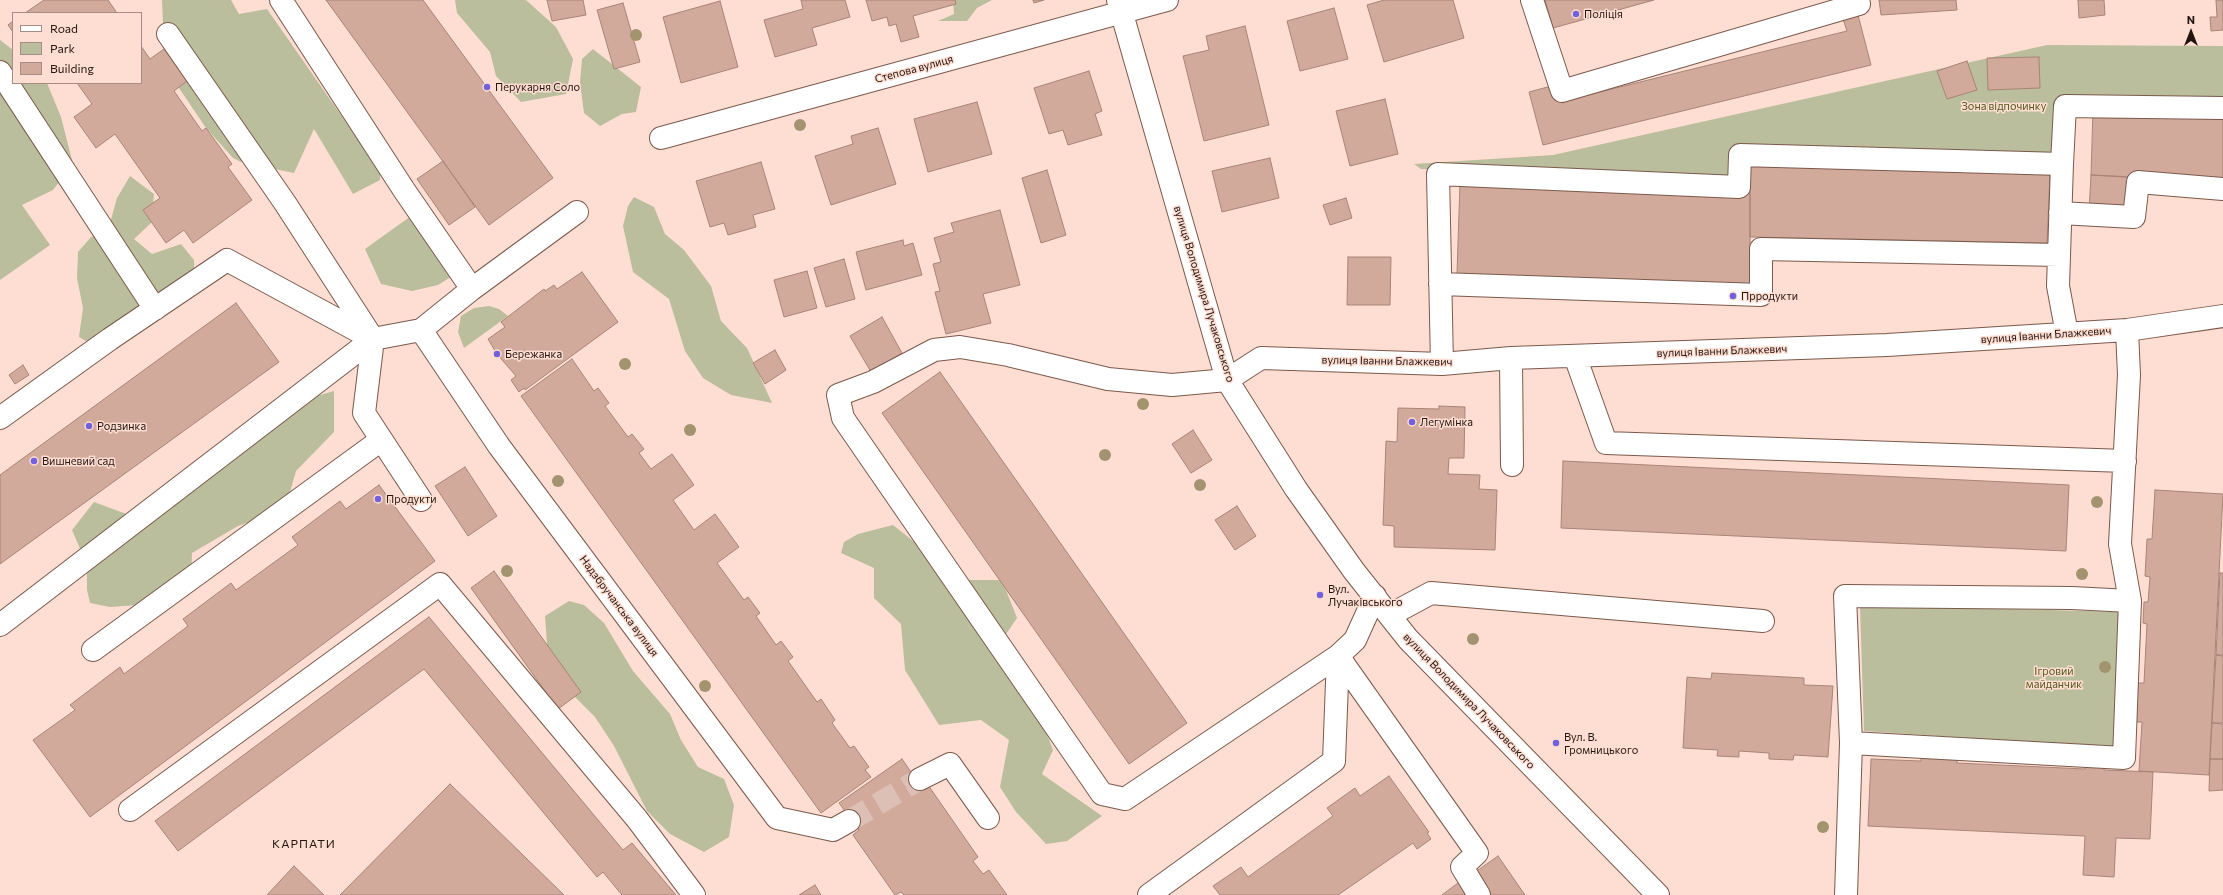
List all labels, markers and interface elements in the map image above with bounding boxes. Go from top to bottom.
place label: Поліція [1584,7,1623,21]
marker: Поліція [1571,9,1581,19]
legend [12,12,142,84]
north arrow [2171,12,2211,52]
text: N [2187,13,2195,26]
text: Road [50,21,78,35]
text: Park [50,41,75,55]
street label: Степова вулиця [873,52,955,86]
text: Building [50,61,94,75]
place label: Перукарня Соло [495,80,580,94]
marker: Перукарня Соло [482,82,492,92]
park label: Зона відпочинку [1962,99,2046,113]
street label: вулиця Володимира Лучаковського [1171,204,1237,384]
place label: Прродукти [1741,289,1798,303]
marker: Прродукти [1728,291,1738,301]
street label: вулиця Іванни Блажкевич [1980,324,2112,346]
street label: вулиця Іванни Блажкевич [1656,342,1788,360]
place label: Бережанка [505,347,562,361]
marker: Бережанка [492,349,502,359]
street label: вулиця Іванни Блажкевич [1322,353,1452,369]
place label: Легумінка [1420,415,1473,429]
marker: Легумінка [1407,417,1417,427]
place label: Родзинка [97,419,146,433]
marker: Родзинка [84,421,94,431]
place label: Вишневий сад [42,454,115,468]
marker: Вишневий сад [29,456,39,466]
place label: Продукти [386,492,437,506]
marker: Продукти [373,494,383,504]
street label: Надзбручанська вулиця [577,553,661,659]
place label: Вул. Лучаківського [1328,582,1403,608]
marker: Вул. Лучаківського [1315,590,1325,600]
street label: вулиця Володимира Лучаковського [1400,630,1538,772]
park label: Ігровий майданчик [2026,664,2082,690]
place label: Вул. В. Громницького [1564,730,1638,756]
marker: Вул. В. Громницького [1551,738,1561,748]
district label: КАРПАТИ [272,837,336,851]

